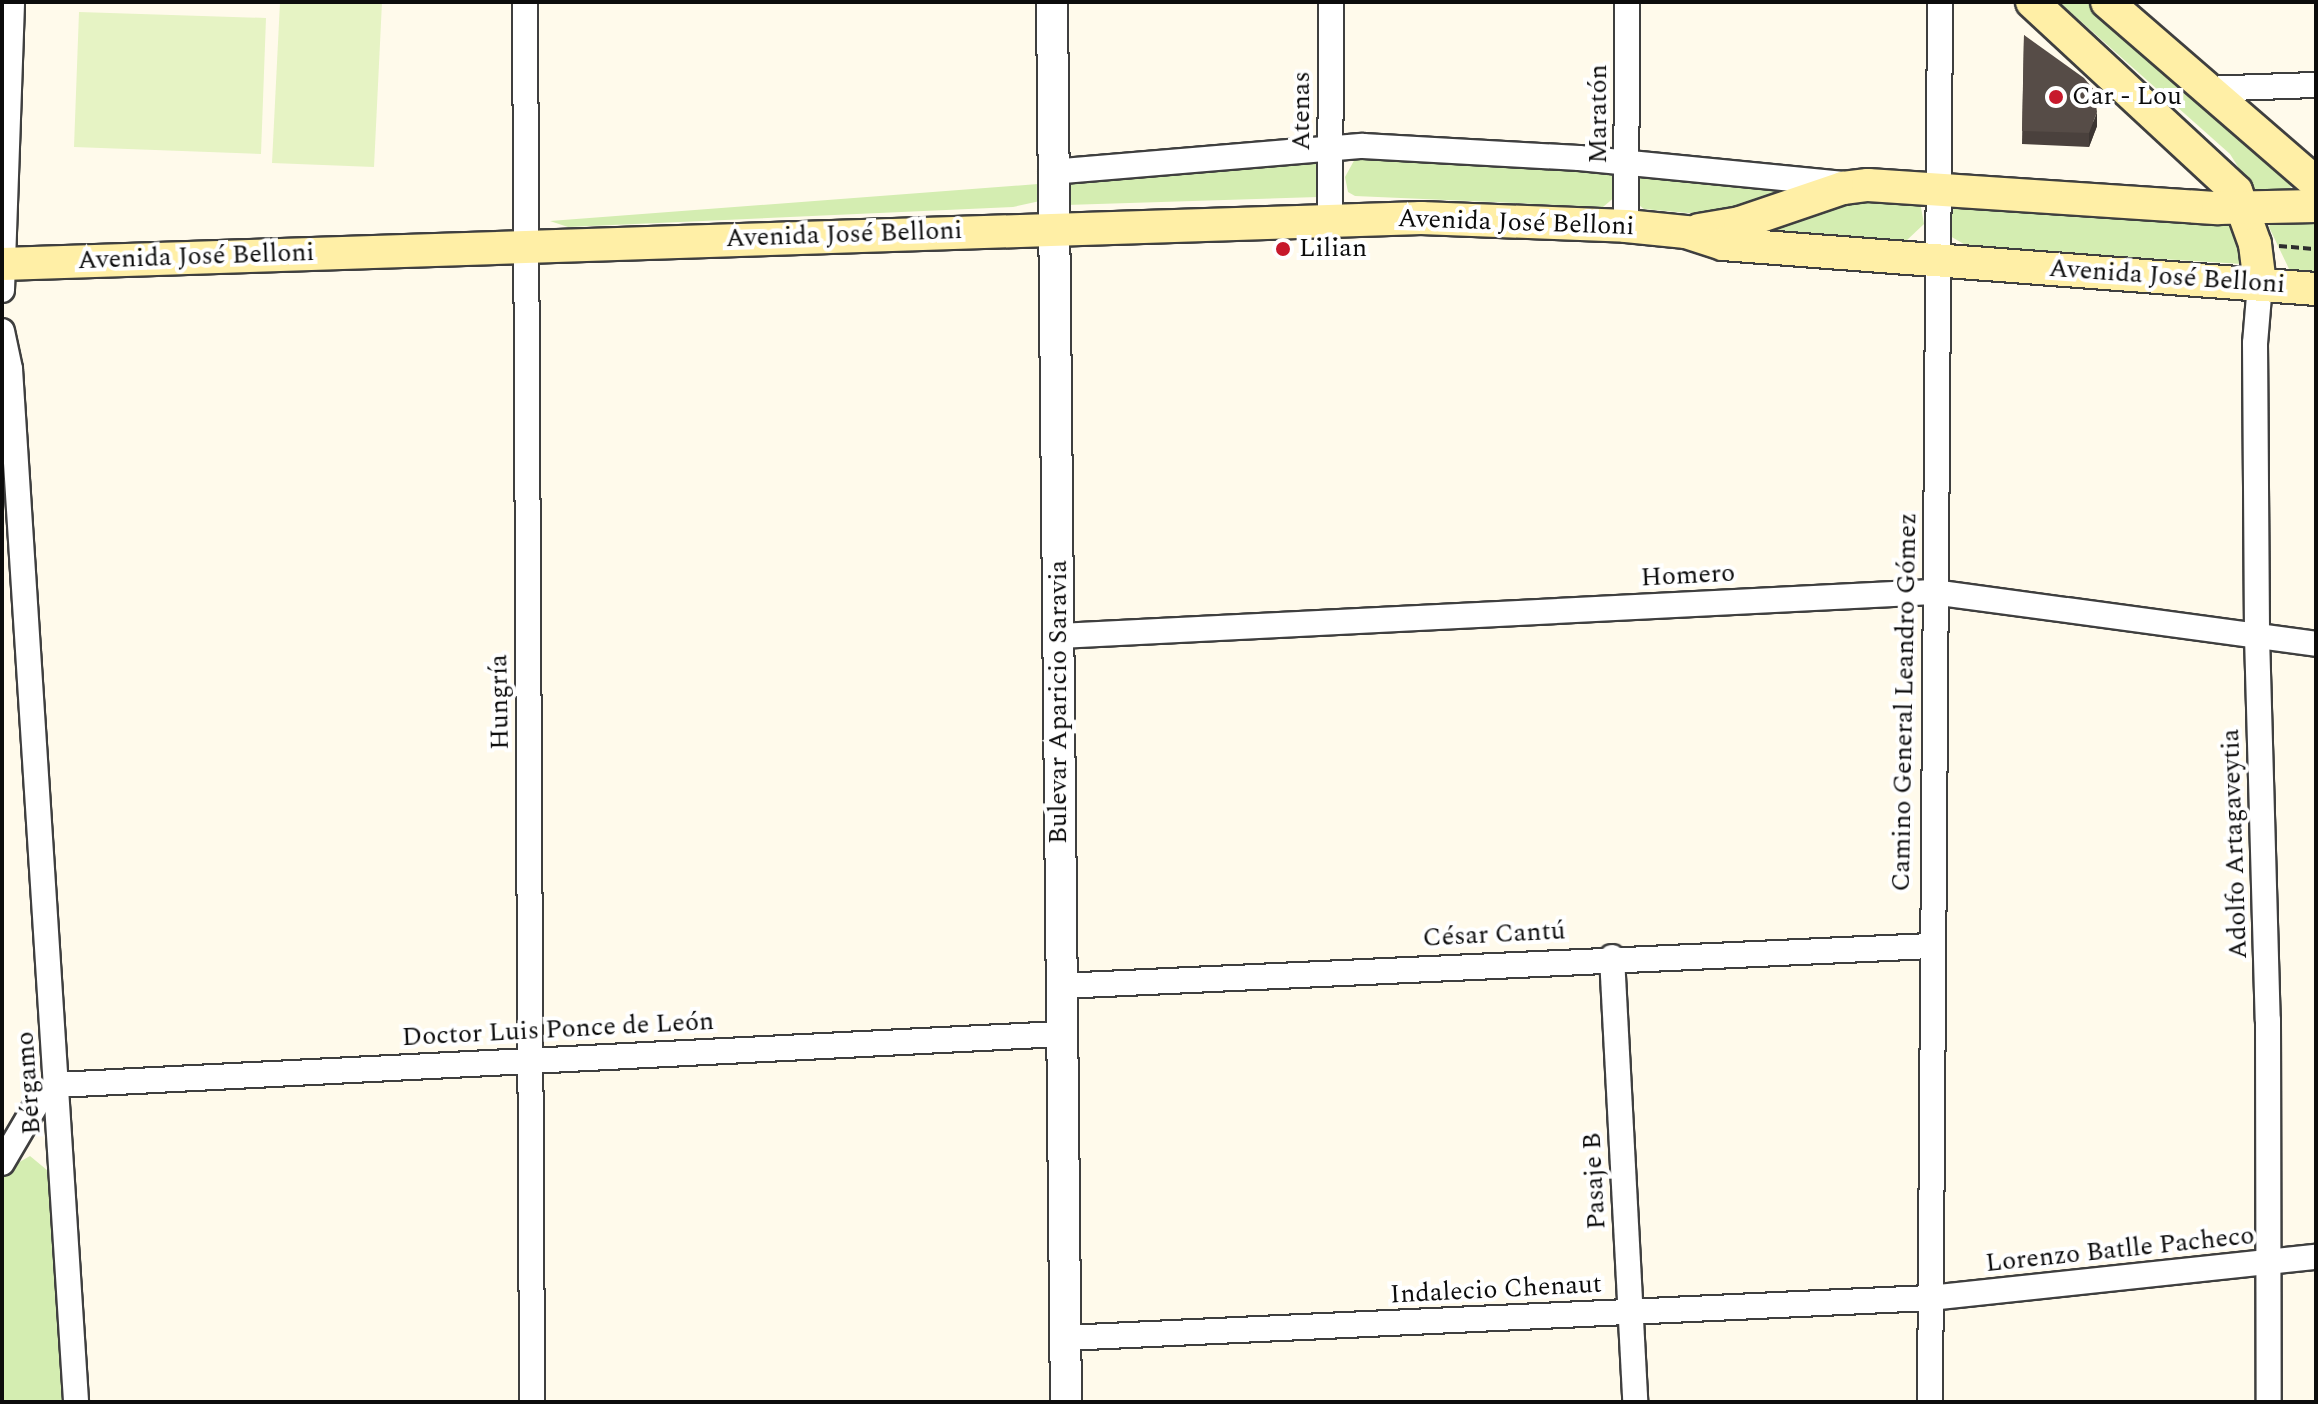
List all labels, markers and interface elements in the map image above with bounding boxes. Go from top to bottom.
street label: Maratón [1583,64,1615,164]
street label: Atenas [1286,71,1318,151]
place label: Car - Lou [2072,81,2182,113]
marker: Car - Lou [2047,88,2065,106]
street label: Avenida José Belloni [1397,203,1635,243]
street label: Avenida José Belloni [725,215,963,255]
place label: Lilian [1299,233,1367,265]
street label: Avenida José Belloni [77,237,315,277]
marker: Lilian [1274,240,1292,258]
street label: Avenida José Belloni [2048,253,2286,301]
street label: Camino General Leandro Gómez [1886,512,1924,892]
street label: Homero [1640,558,1736,594]
street label: Bulevar Aparicio Saravia [1043,560,1075,844]
street label: Hungría [484,654,516,750]
street label: Adolfo Artagaveytia [2215,728,2255,960]
street label: César Cantú [1422,916,1566,954]
street label: Doctor Luis Ponce de León [401,1006,715,1054]
street label: Bérgamo [10,1030,48,1136]
street label: Pasaje B [1577,1132,1613,1230]
street label: Lorenzo Batlle Pacheco [1984,1220,2256,1280]
street label: Indalecio Chenaut [1389,1269,1603,1311]

